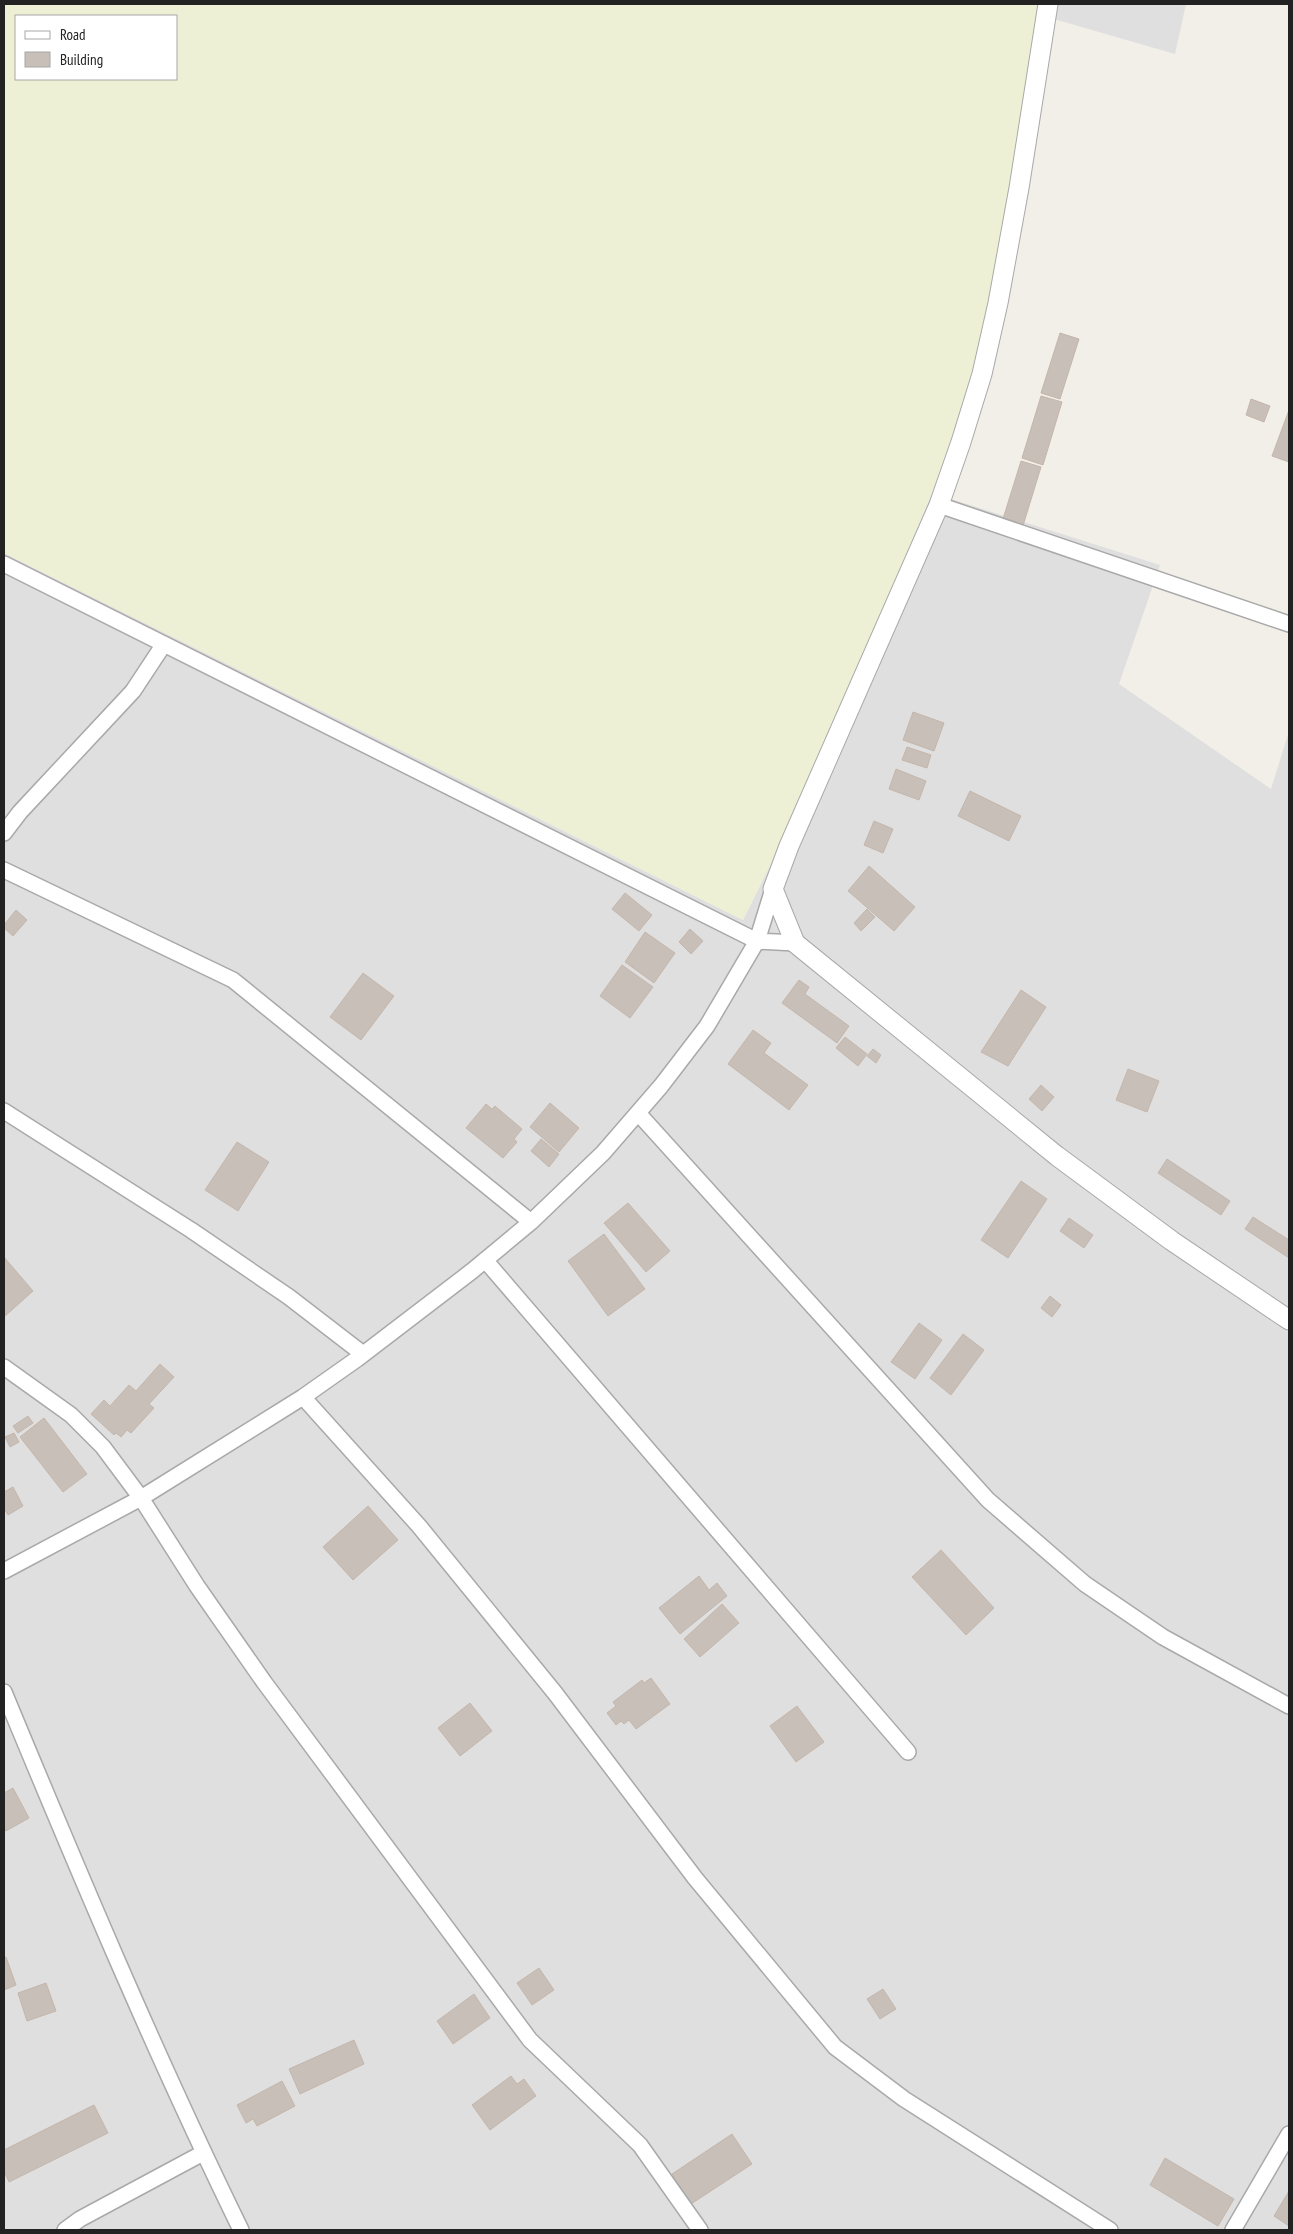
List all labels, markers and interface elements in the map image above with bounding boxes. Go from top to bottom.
legend [15,15,178,80]
text: Road [60,25,86,44]
text: Building [60,50,103,69]

